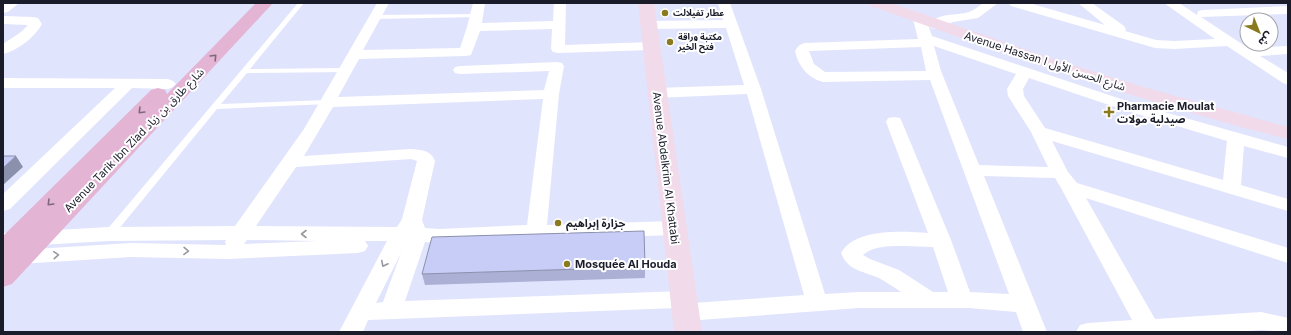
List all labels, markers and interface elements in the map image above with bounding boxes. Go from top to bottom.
place label: عطار تفيلالت [673,7,724,19]
marker: عطار تفيلالت [660,8,670,18]
north arrow [1239,12,1279,52]
street label: Avenue Hassan I شارع الحسن الأول [962,28,1128,95]
text: ش [1256,29,1276,50]
place label: مكتبة وراقة فتح الخير [677,31,722,54]
marker: مكتبة وراقة فتح الخير [665,37,675,47]
one-way arrow [209,54,217,62]
street label: Avenue Tarik Ibn Ziad شارع طارق بن زياد [61,65,208,216]
street label: Avenue Abdelkrim Al Khattabi [650,91,682,245]
place label: Pharmacie Moulat صيدلية مولات [1117,99,1214,126]
one-way arrow [138,106,146,114]
marker: Pharmacie Moulat صيدلية مولات [1104,107,1114,117]
one-way arrow [47,198,55,206]
place label: جزارة إبراهيم [566,216,625,232]
marker: جزارة إبراهيم [553,218,563,228]
one-way arrow [301,230,307,238]
one-way arrow [183,247,189,255]
one-way arrow [53,250,59,259]
place label: Mosquée Al Houda [575,257,677,271]
marker: Mosquée Al Houda [562,259,572,269]
one-way arrow [382,260,389,268]

